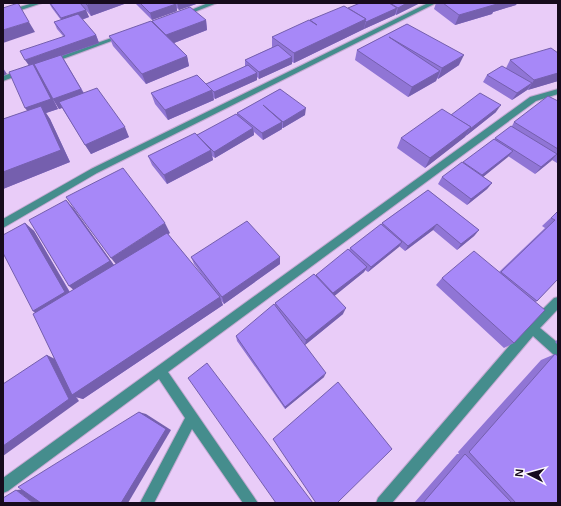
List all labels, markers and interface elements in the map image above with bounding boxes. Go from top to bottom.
north arrow [509,454,549,494]
text: N [513,468,525,478]

